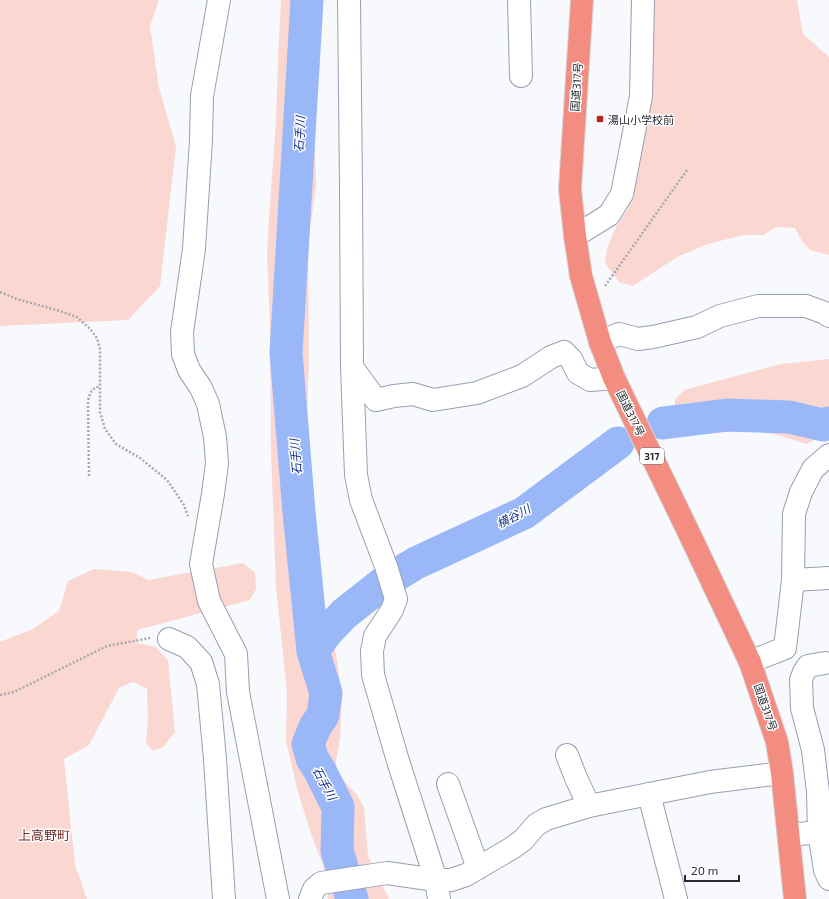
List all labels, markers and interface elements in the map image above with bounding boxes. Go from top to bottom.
street label: 国道317号 [568,62,584,112]
place label: 湯山小学校前 [608,113,674,126]
water label: 石手川 [291,114,307,152]
marker: 湯山小学校前 [595,114,605,124]
street label: 国道317号 [614,388,648,438]
water label: 石手川 [286,436,304,476]
road number: 317 [640,448,664,464]
water label: 横谷川 [494,500,534,531]
street label: 国道317号 [752,682,780,732]
water label: 石手川 [310,764,341,804]
district label: 上高野町 [18,827,70,843]
scale bar [685,857,739,883]
text: 20 m [691,863,718,877]

